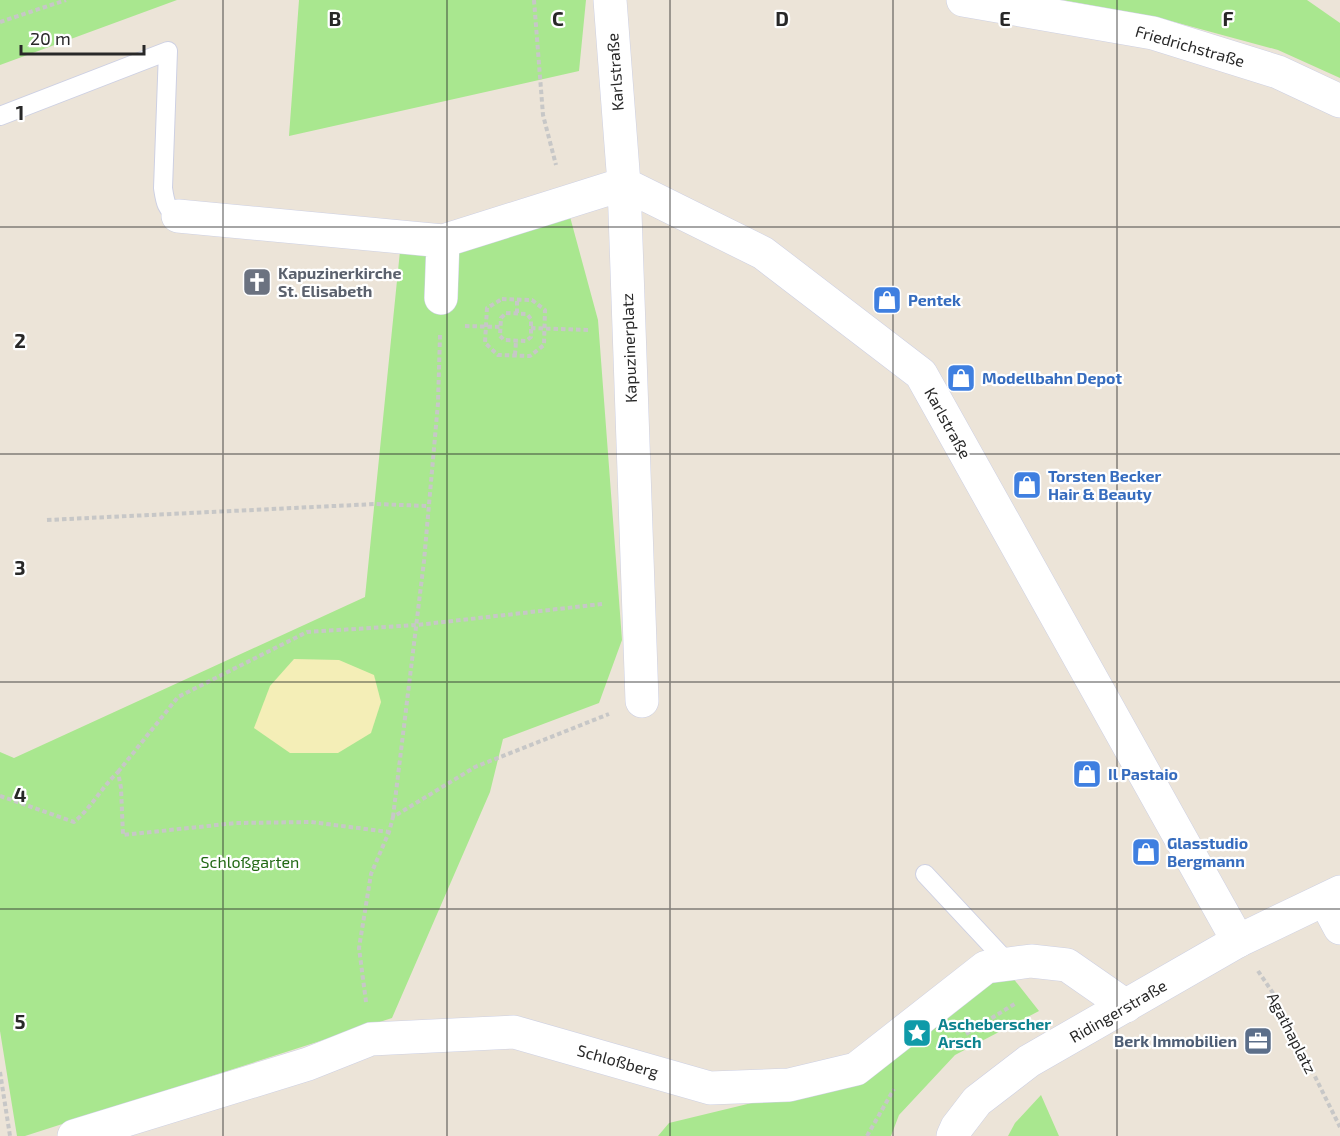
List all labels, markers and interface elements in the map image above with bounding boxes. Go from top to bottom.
text: B [329,6,341,30]
text: C [552,6,564,30]
text: D [775,6,789,30]
text: E [999,6,1011,30]
text: F [1222,6,1234,30]
scale bar [21,18,144,56]
street label: Friedrichstraße [1133,21,1247,70]
text: 20 m [30,27,71,49]
street label: Karlstraße [602,32,627,112]
text: 1 [16,100,24,124]
place label: Kapuzinerkirche St. Elisabeth [278,263,402,300]
church icon: Kapuzinerkirche St. Elisabeth [241,266,273,298]
shop icon: Pentek [871,284,903,316]
place label: Pentek [908,290,961,309]
street label: Kapuzinerplatz [617,293,640,403]
text: 2 [14,328,26,352]
shop icon: Modellbahn Depot [945,362,977,394]
place label: Modellbahn Depot [982,368,1122,387]
street label: Karlstraße [921,384,976,462]
place label: Torsten Becker Hair & Beauty [1048,466,1162,504]
shop icon: Torsten Becker Hair & Beauty [1011,469,1043,501]
text: 3 [14,555,26,579]
shop icon: Il Pastaio [1071,758,1103,790]
place label: Il Pastaio [1108,764,1178,783]
text: 4 [14,782,27,806]
place label: Glasstudio Bergmann [1167,833,1248,870]
shop icon: Glasstudio Bergmann [1130,836,1162,868]
park label: Schloßgarten [201,852,299,871]
street label: Ridingerstraße [1066,975,1170,1046]
street label: Agathaplatz [1264,989,1321,1077]
text: 5 [14,1009,26,1033]
place label: Ascheberscher Arsch [938,1014,1051,1051]
place icon: Ascheberscher Arsch [901,1017,933,1049]
office icon: Berk Immobilien [1242,1025,1274,1057]
place label: Berk Immobilien [1114,1031,1237,1050]
street label: Schloßberg [575,1040,661,1081]

